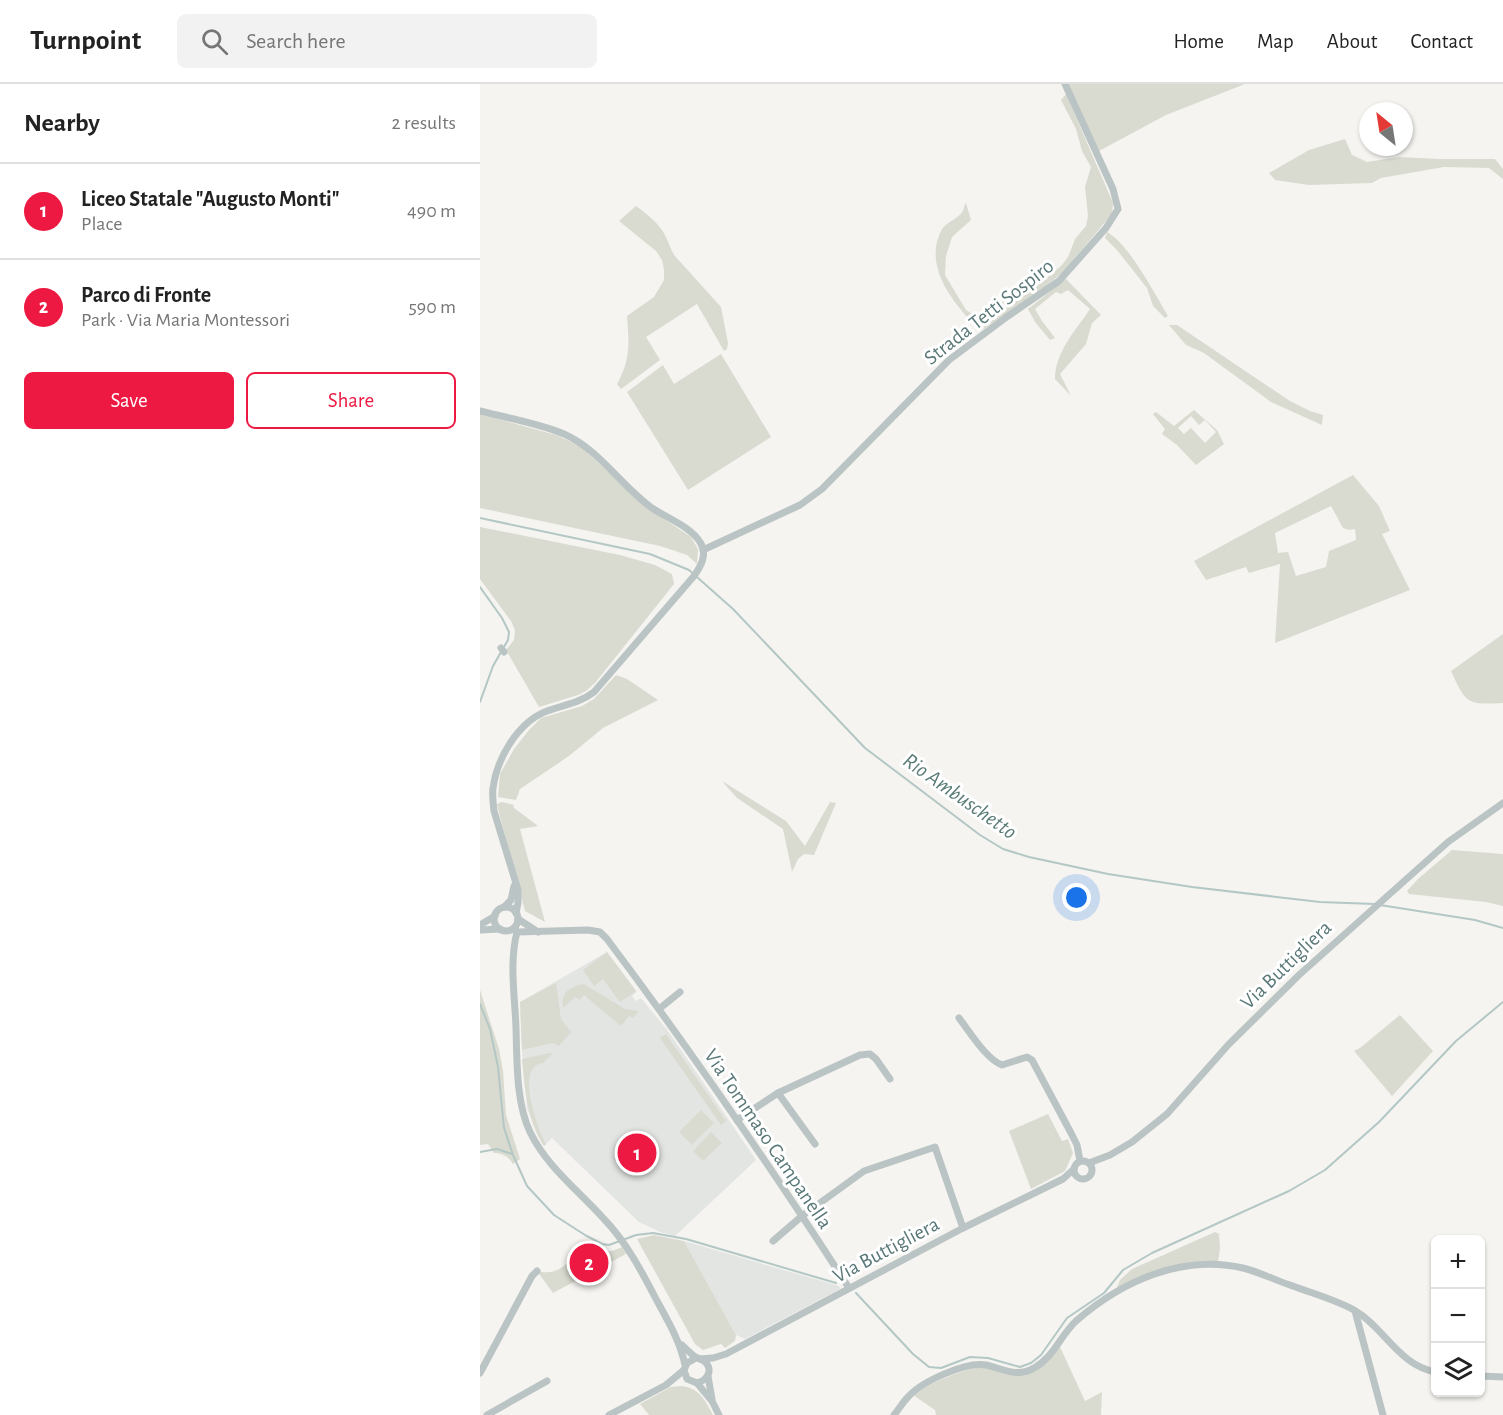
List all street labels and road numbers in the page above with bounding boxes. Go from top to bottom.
street label: Strada Tetti Sospiro [920,255,1058,369]
street label: Via Buttigliera [1237,917,1336,1013]
street label: Via Tommaso Campanella [700,1045,836,1233]
street label: Via Buttigliera [829,1213,943,1287]

